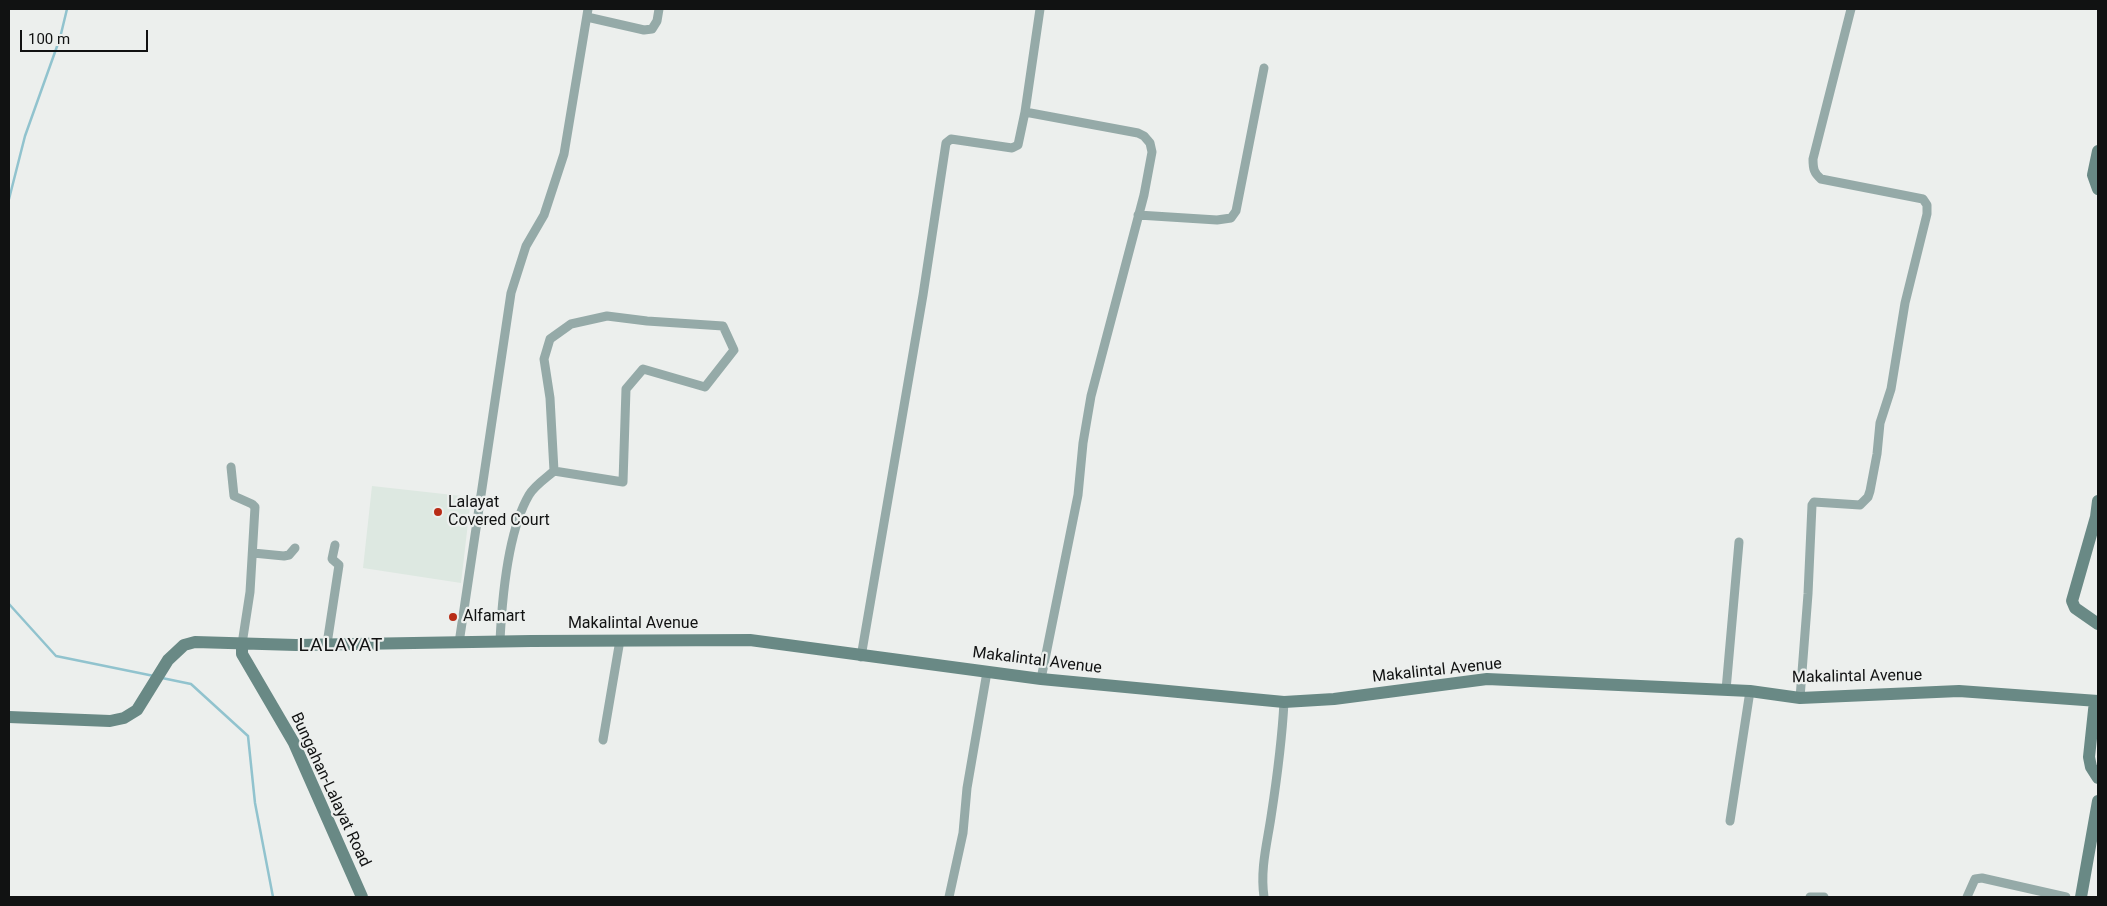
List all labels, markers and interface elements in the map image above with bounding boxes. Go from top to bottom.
scale bar [22,20,150,52]
text: 100 m [28,30,70,48]
place label: Lalayat Covered Court [448,493,550,531]
marker: Lalayat Covered Court [432,506,444,518]
place label: Alfamart [463,607,525,627]
marker: Alfamart [447,611,459,623]
street label: Makalintal Avenue [568,614,698,634]
district label: LALAYAT [298,635,384,657]
street label: Makalintal Avenue [971,644,1103,678]
street label: Makalintal Avenue [1371,655,1503,687]
street label: Makalintal Avenue [1792,666,1922,688]
street label: Bungahan-Lalayat Road [286,710,374,870]

